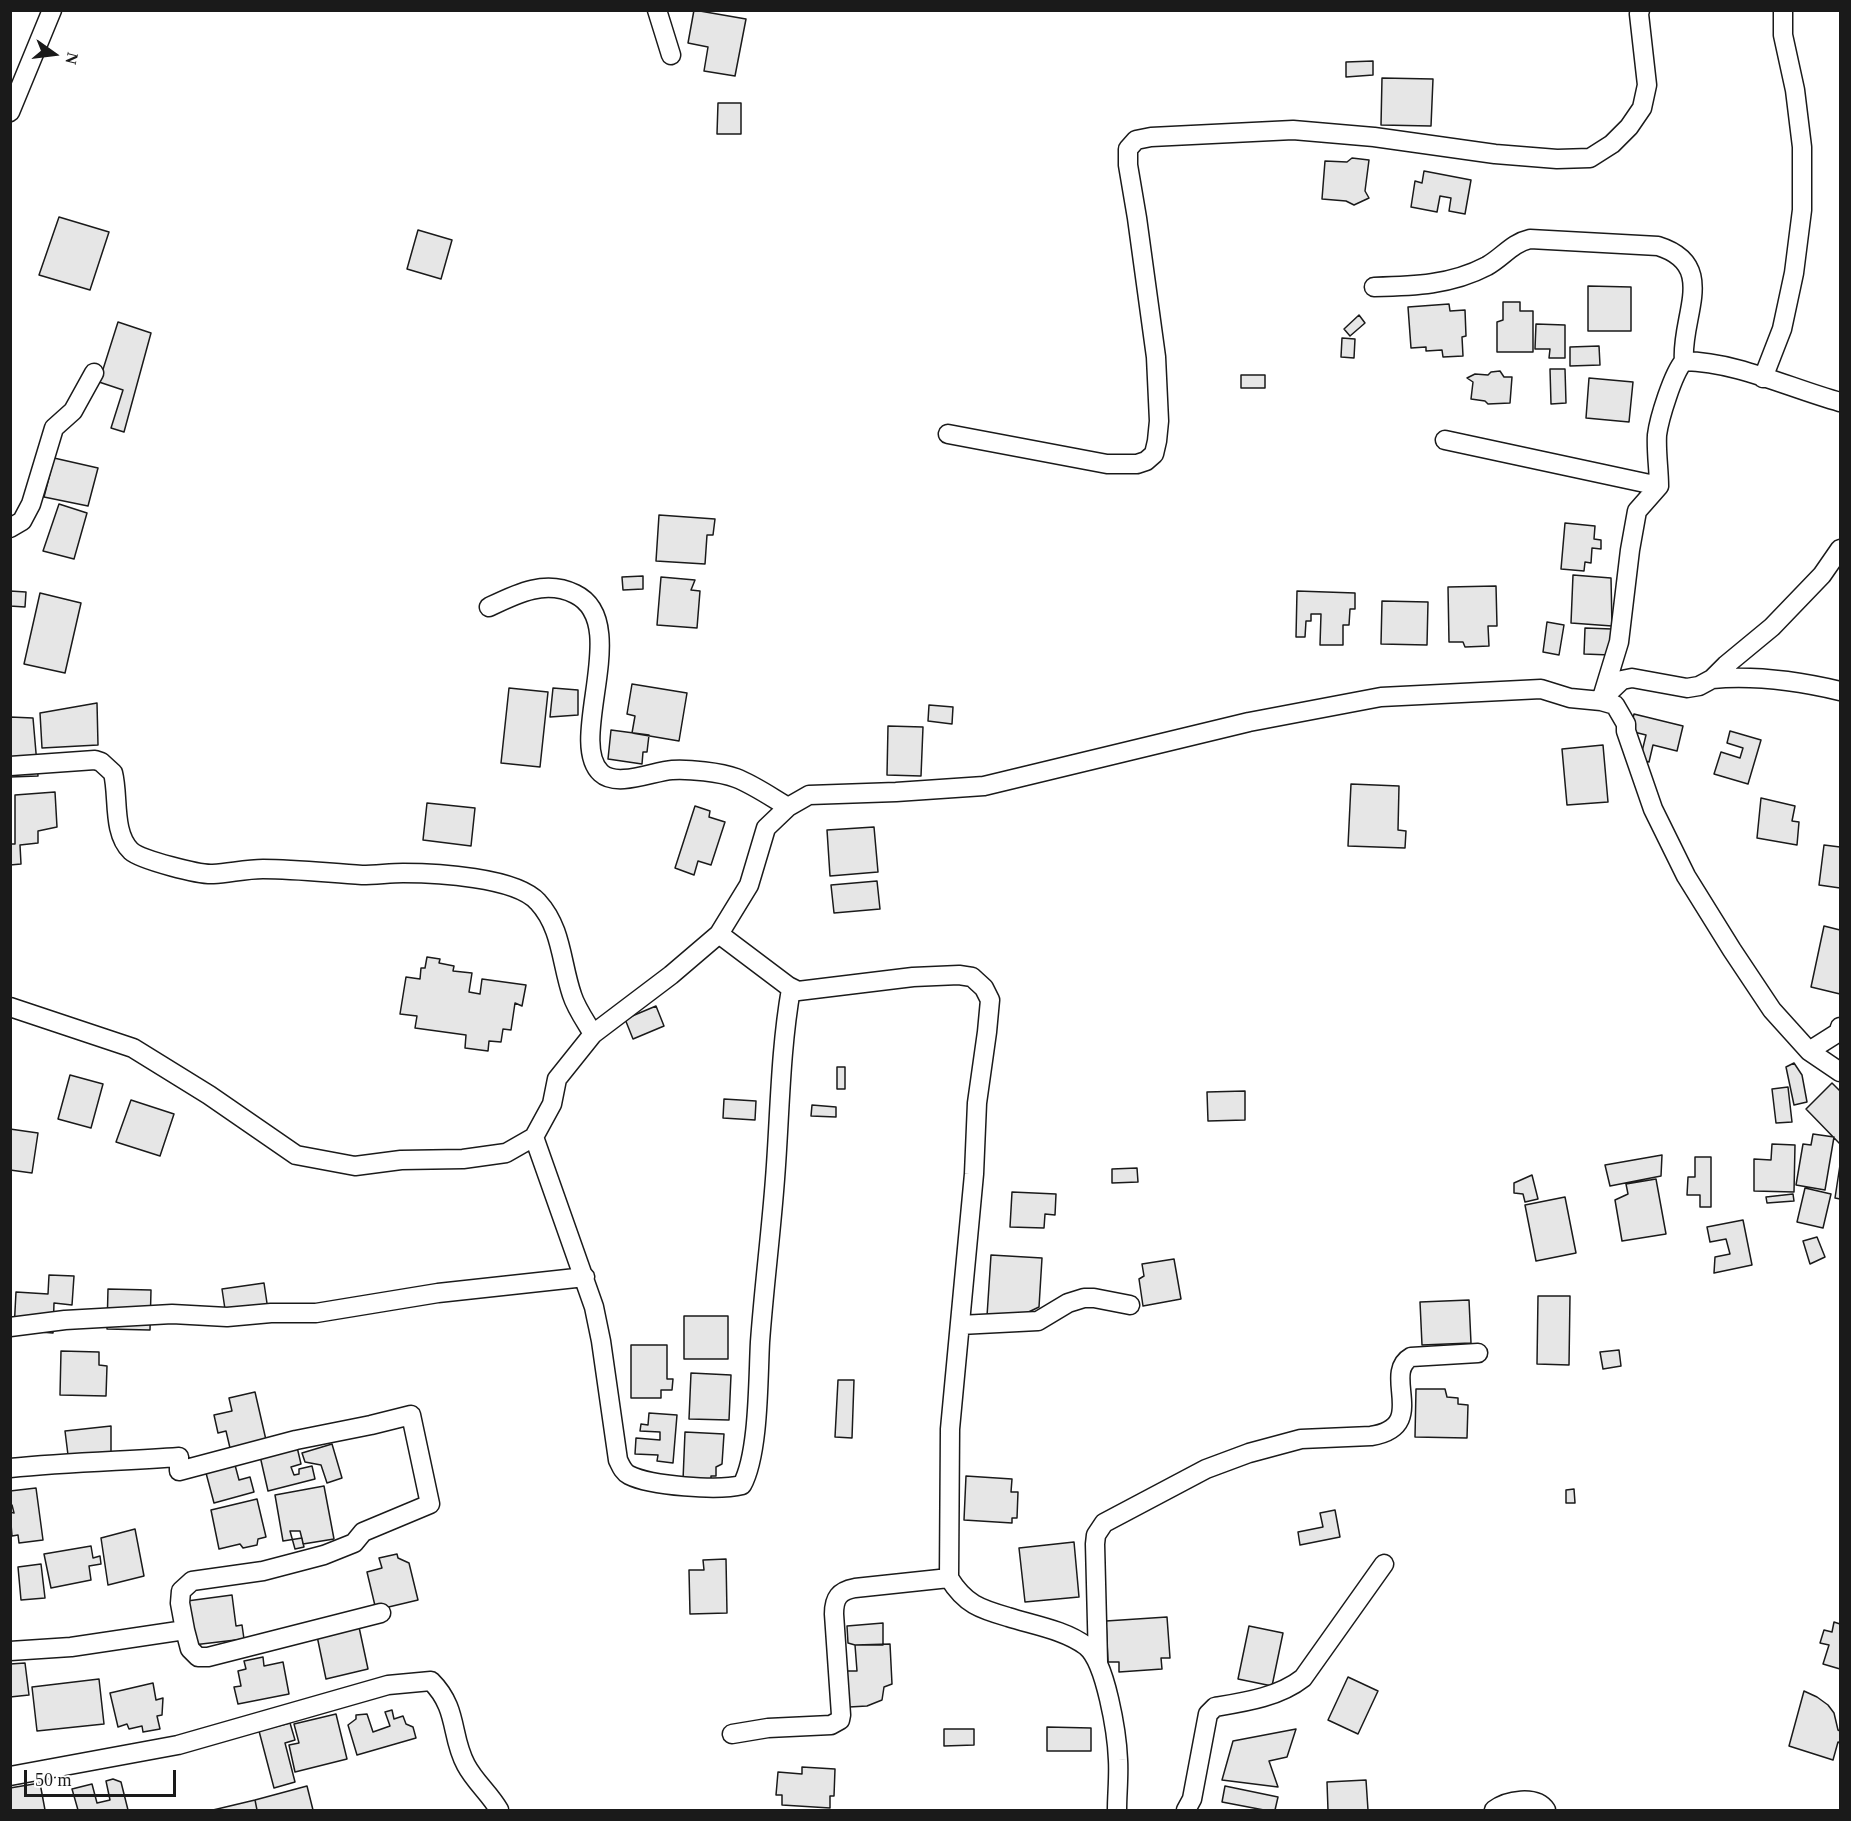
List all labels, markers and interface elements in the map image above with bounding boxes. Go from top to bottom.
north arrow [24,24,84,84]
text: N [62,51,82,66]
scale bar [27,1758,178,1796]
text: 50 m [35,1770,72,1790]

